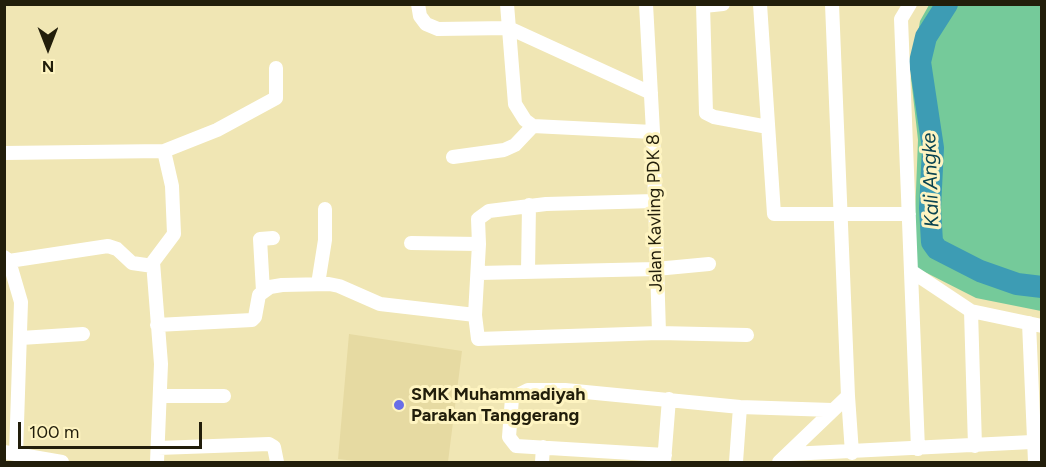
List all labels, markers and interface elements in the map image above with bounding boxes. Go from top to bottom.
north arrow [18,18,78,78]
text: N [42,57,54,76]
water label: Kali Angke [917,132,945,228]
street label: Jalan Kavling PDK 8 [643,134,667,292]
place label: SMK Muhammadiyah Parakan Tanggerang [411,384,585,426]
marker: SMK Muhammadiyah Parakan Tanggerang [392,398,406,412]
scale bar [21,410,206,448]
text: 100 m [29,421,79,443]

